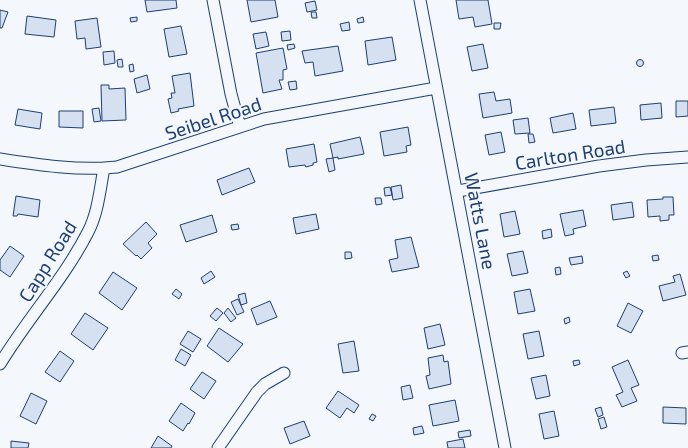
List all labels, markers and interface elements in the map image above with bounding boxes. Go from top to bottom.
street label: Seibel Road [162,92,264,144]
street label: Carlton Road [513,134,627,174]
street label: Watts Lane [460,171,502,271]
street label: Capp Road [13,216,81,306]

